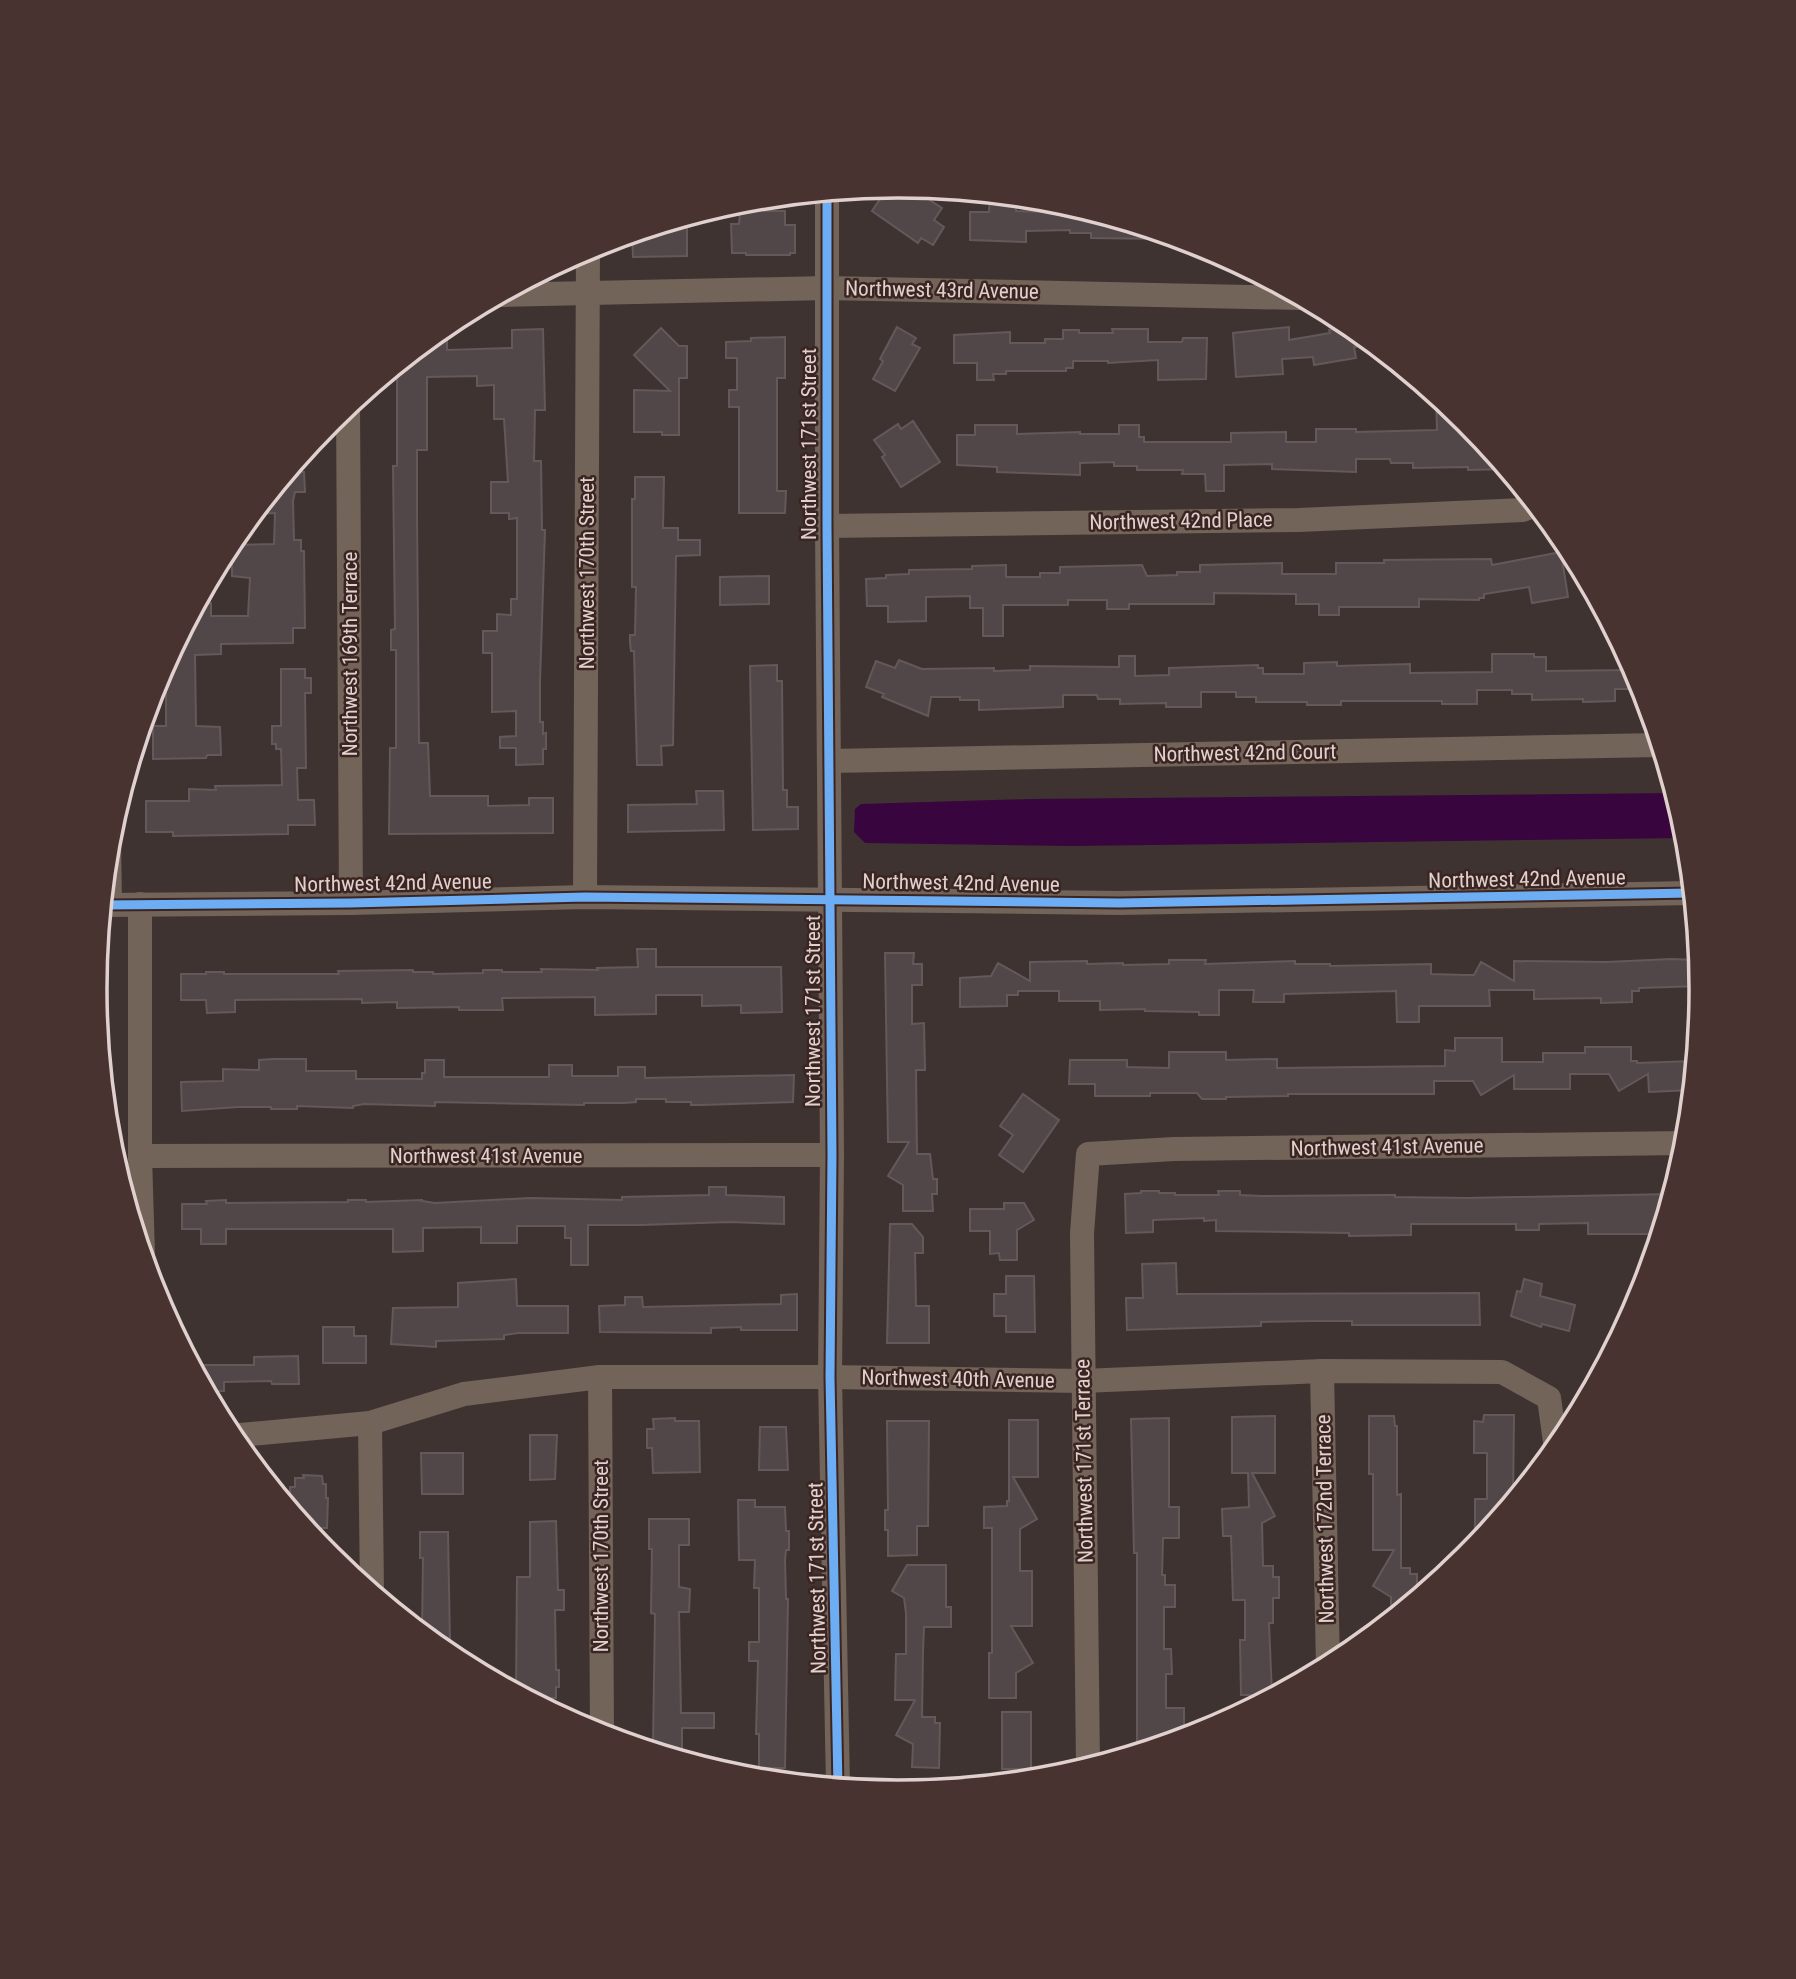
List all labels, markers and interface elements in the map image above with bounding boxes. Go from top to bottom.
street label: Northwest 43rd Avenue [845,276,1039,304]
street label: Northwest 171st Street [797,348,821,540]
street label: Northwest 170th Street [575,477,599,669]
street label: Northwest 42nd Place [1089,507,1273,535]
street label: Northwest 169th Terrace [338,552,362,756]
street label: Northwest 42nd Court [1153,739,1337,767]
street label: Northwest 42nd Avenue [1428,865,1626,893]
street label: Northwest 42nd Avenue [294,869,492,897]
street label: Northwest 42nd Avenue [862,869,1060,897]
street label: Northwest 171st Street [801,915,825,1107]
street label: Northwest 41st Avenue [1290,1133,1484,1161]
street label: Northwest 41st Avenue [390,1144,583,1168]
street label: Northwest 171st Terrace [1070,1359,1098,1563]
street label: Northwest 40th Avenue [861,1365,1055,1393]
street label: Northwest 172nd Terrace [1311,1414,1339,1624]
street label: Northwest 170th Street [589,1460,613,1652]
street label: Northwest 171st Street [803,1482,831,1674]

